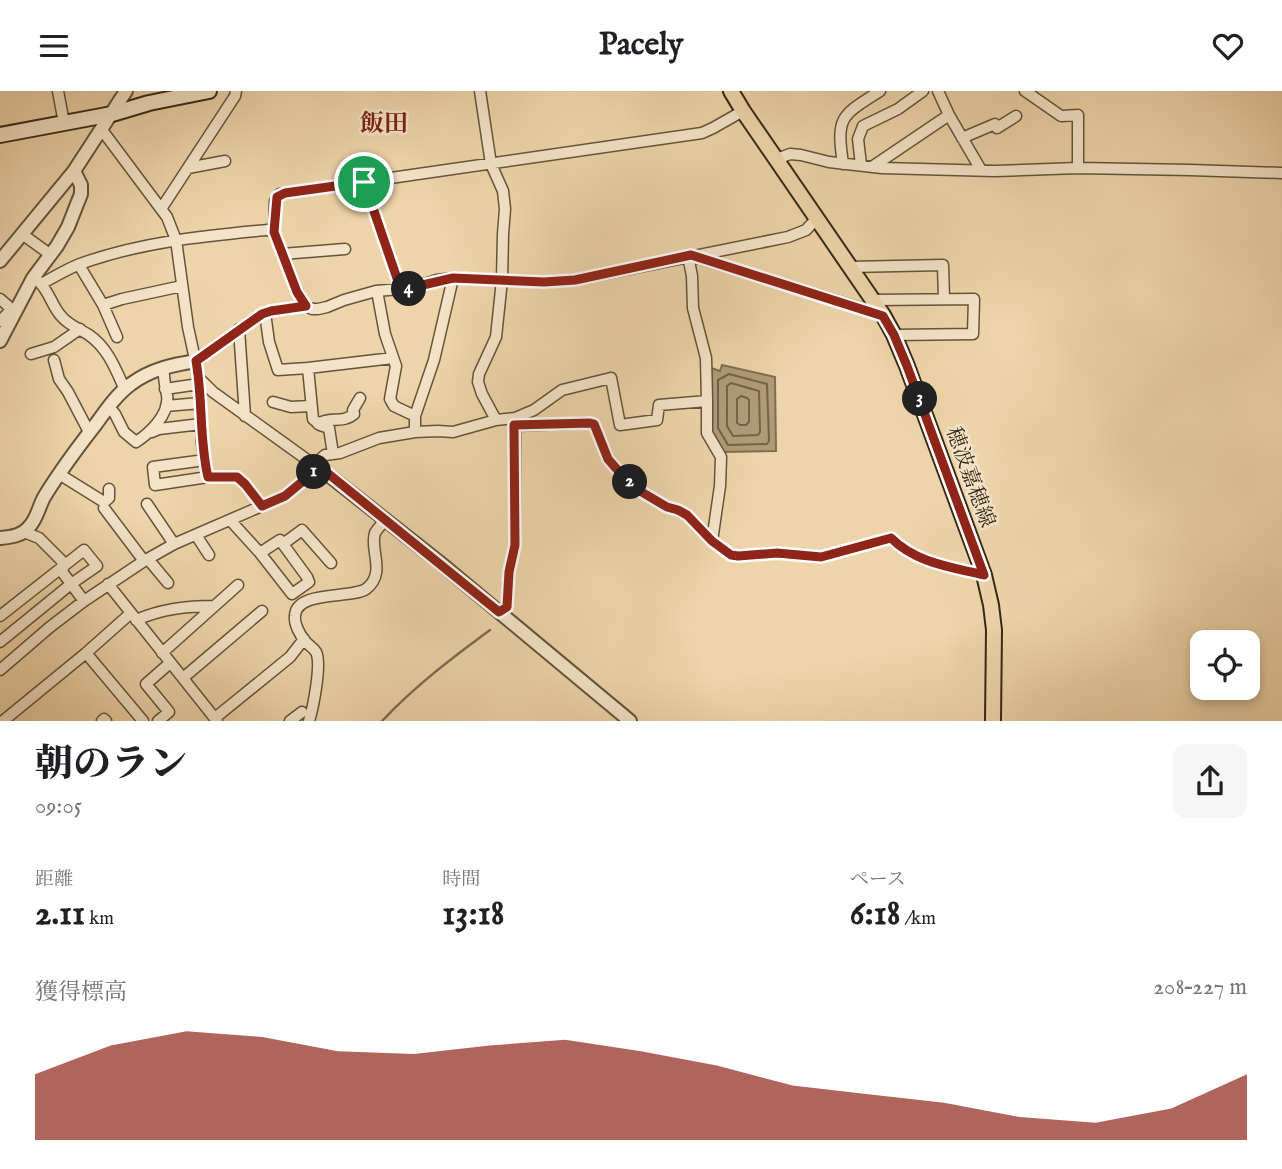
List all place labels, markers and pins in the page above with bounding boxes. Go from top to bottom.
pin [334,152,394,212]
pin: 4 [392,271,426,307]
pin: 3 [902,381,937,417]
pin: 1 [296,455,332,489]
pin: 2 [612,465,648,499]

